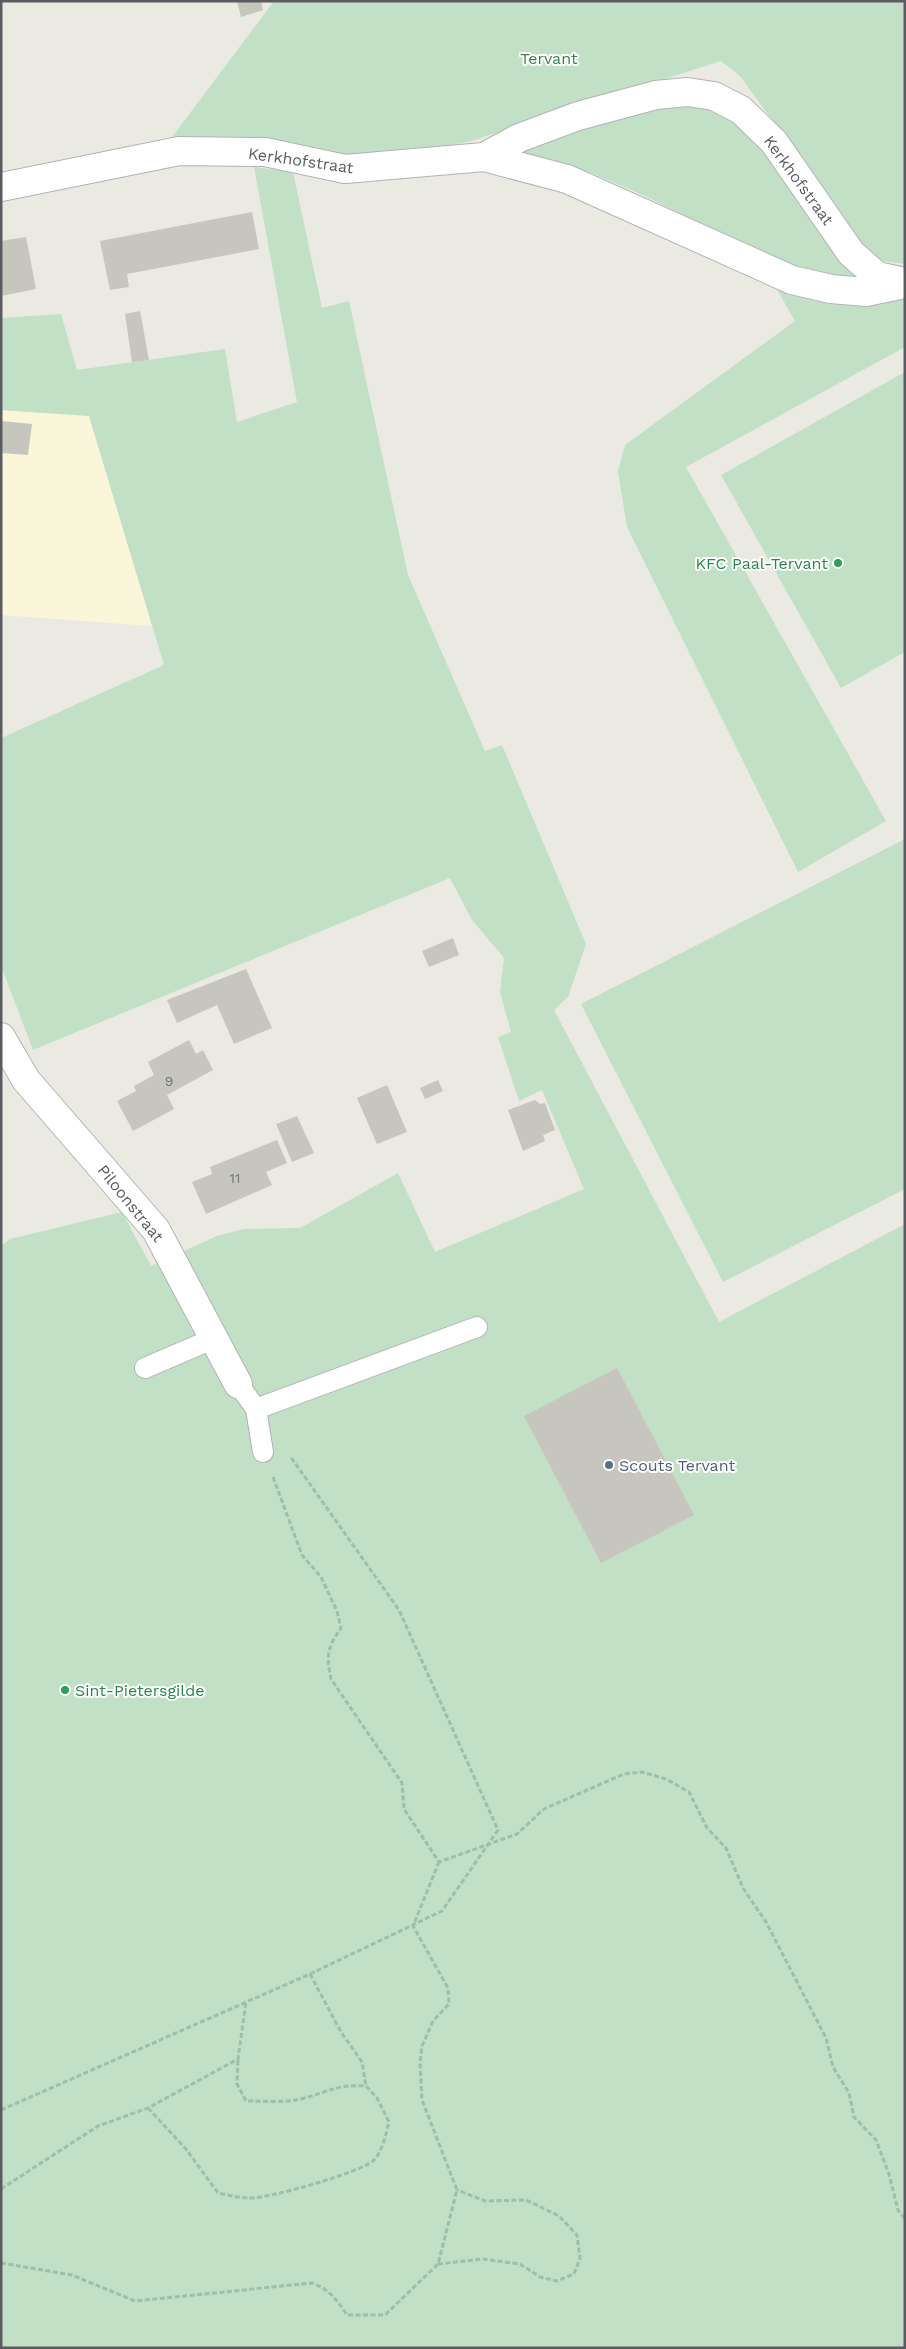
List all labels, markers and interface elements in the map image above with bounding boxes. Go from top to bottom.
park label: Tervant [520,49,578,68]
street label: Kerkhofstraat [760,132,838,229]
street label: Kerkhofstraat [247,144,355,177]
place label: KFC Paal-Tervant [695,554,828,573]
marker: KFC Paal-Tervant [832,557,844,569]
house number: 9 [165,1073,173,1089]
street label: Piloonstraat [94,1161,168,1246]
house number: 11 [230,1170,240,1186]
place label: Scouts Tervant [619,1456,735,1475]
marker: Scouts Tervant [603,1459,615,1471]
place label: Sint-Pietersgilde [75,1681,204,1700]
marker: Sint-Pietersgilde [59,1684,71,1696]

